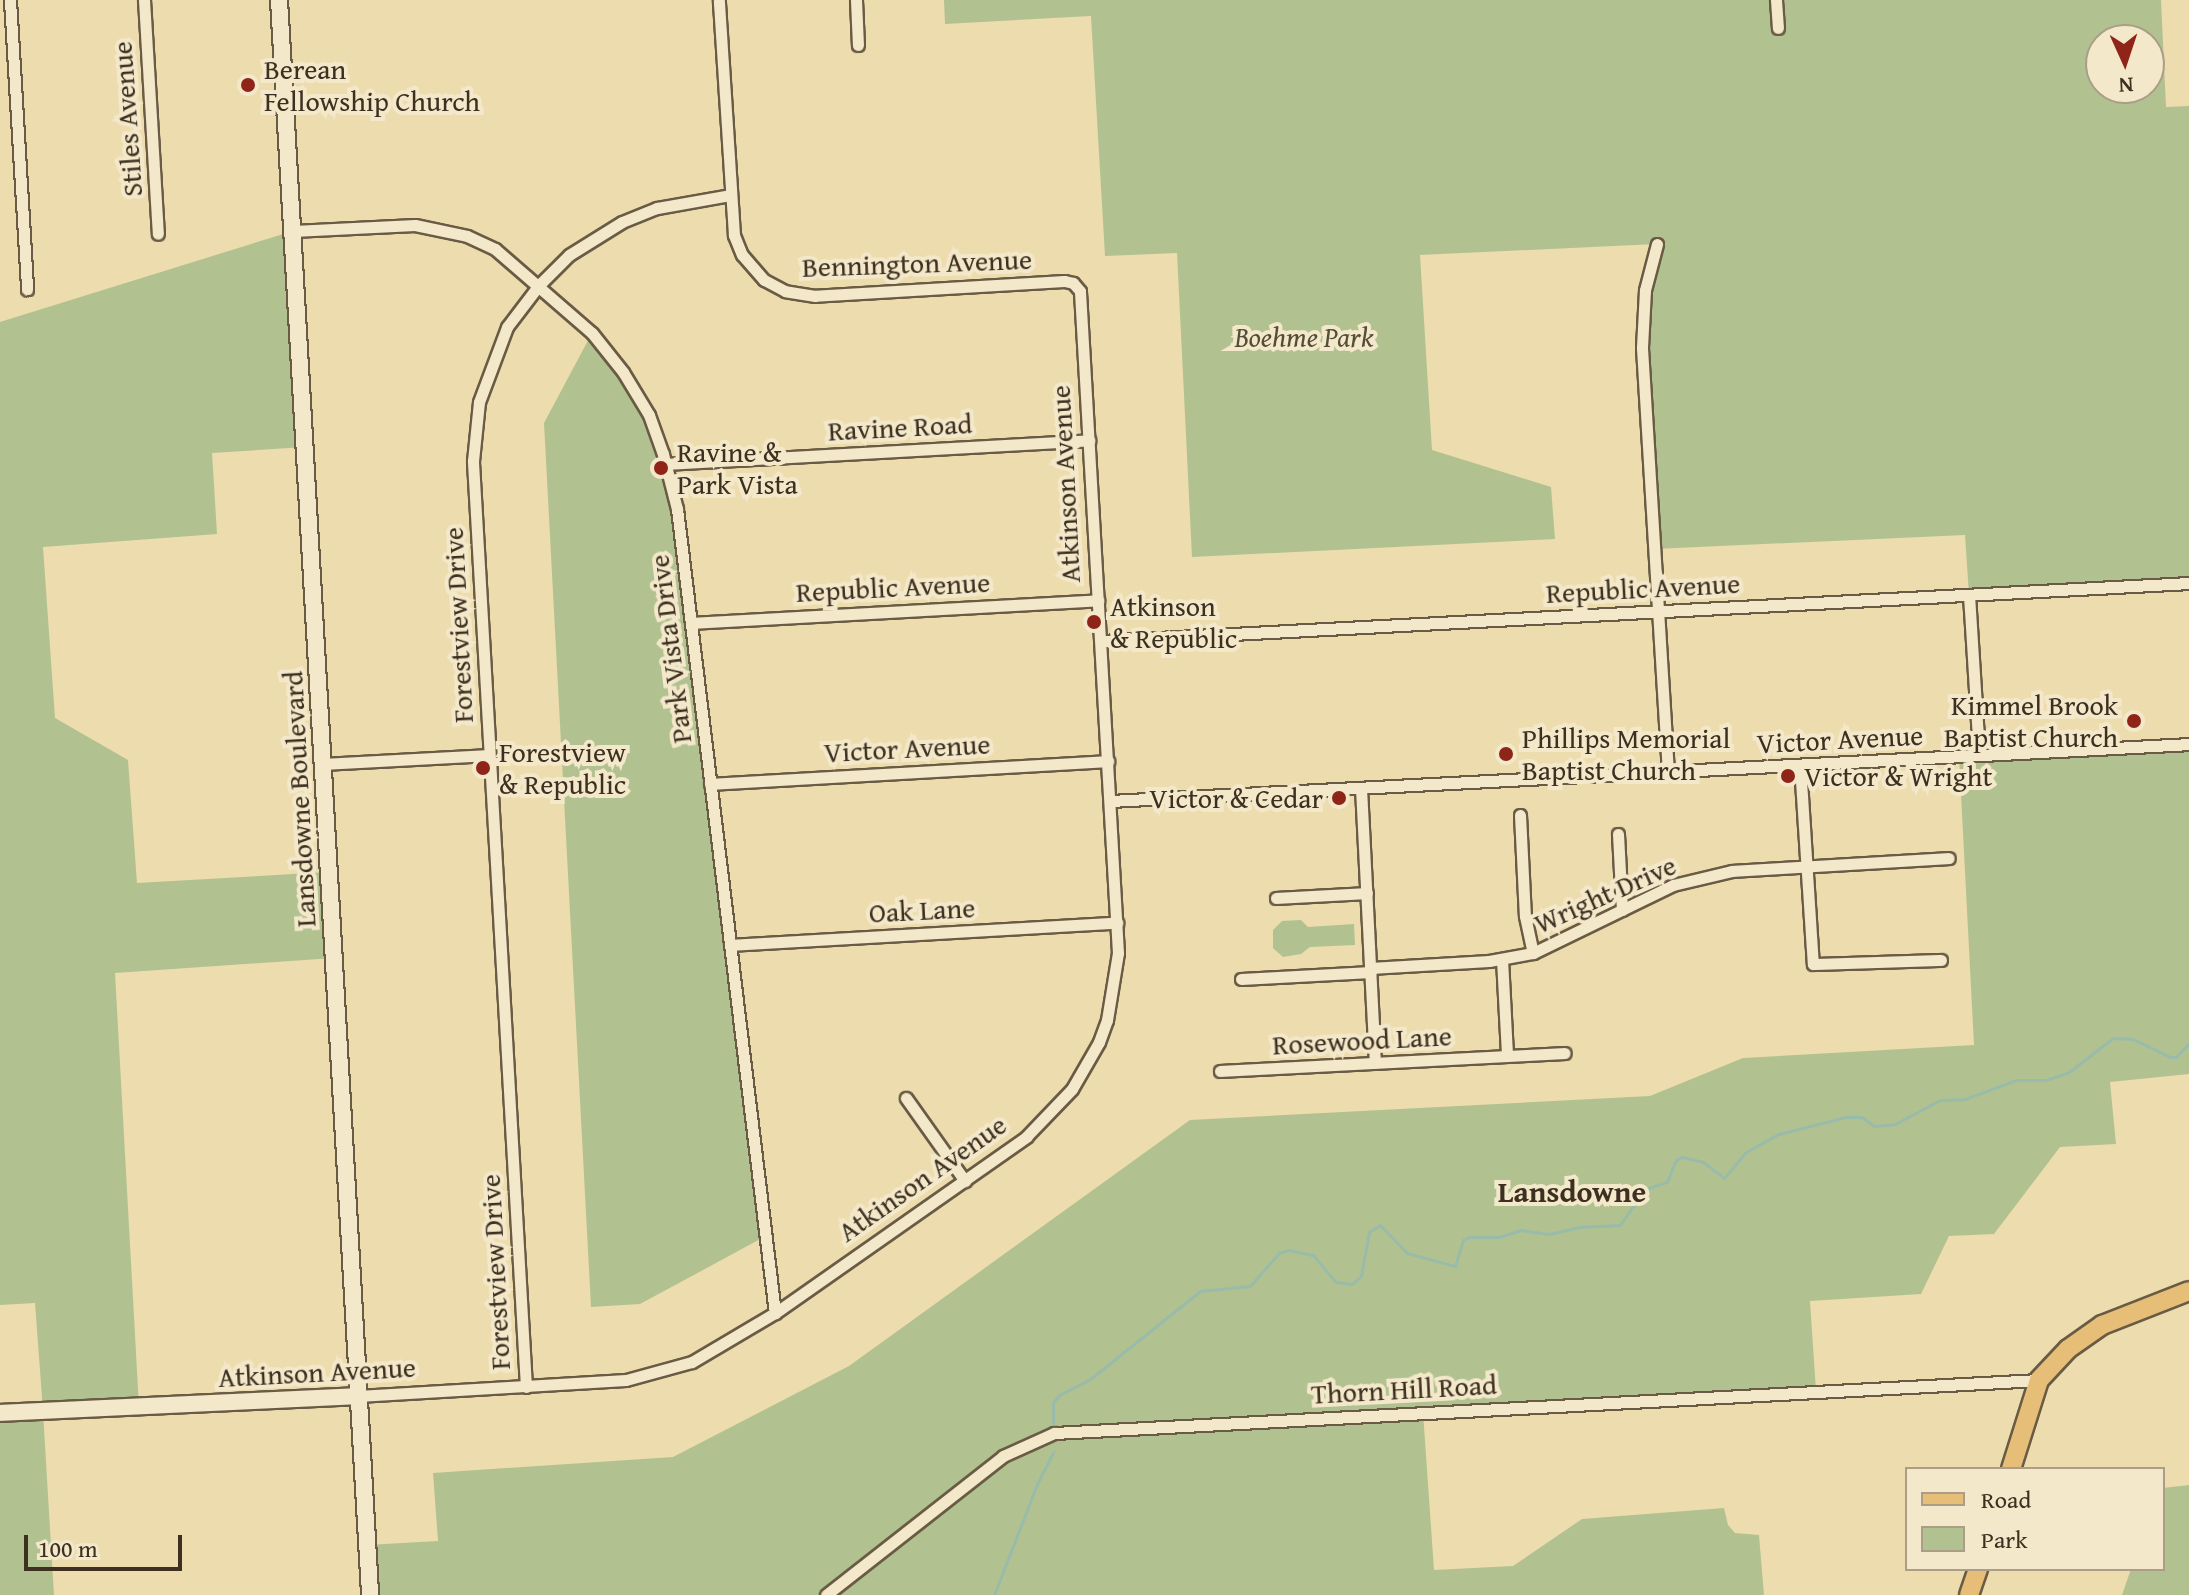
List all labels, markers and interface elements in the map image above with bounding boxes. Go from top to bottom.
north arrow [2085,24,2165,104]
street label: Stiles Avenue [105,40,149,198]
place label: Berean Fellowship Church [264,52,480,118]
text: N [2118,70,2134,102]
marker: Berean Fellowship Church [239,76,257,94]
street label: Bennington Avenue [801,242,1033,284]
park label: Boehme Park [1235,320,1373,354]
street label: Atkinson Avenue [1043,384,1087,584]
street label: Ravine Road [827,406,973,448]
place label: Ravine & Park Vista [677,435,798,501]
marker: Ravine & Park Vista [652,459,670,477]
street label: Forestview Drive [436,526,480,724]
street label: Park Vista Drive [642,553,698,745]
street label: Republic Avenue [795,565,991,609]
street label: Republic Avenue [1545,566,1741,610]
place label: Atkinson & Republic [1110,589,1237,655]
marker: Atkinson & Republic [1085,613,1103,631]
street label: Lansdowne Boulevard [276,670,322,928]
place label: Kimmel Brook Baptist Church [1944,688,2118,754]
marker: Kimmel Brook Baptist Church [2125,712,2143,730]
street label: Victor Avenue [1756,718,1924,760]
place label: Phillips Memorial Baptist Church [1522,721,1730,787]
street label: Victor Avenue [823,727,991,769]
place label: Forestview & Republic [499,735,626,801]
marker: Phillips Memorial Baptist Church [1497,745,1515,763]
marker: Forestview & Republic [474,759,492,777]
place label: Victor & Wright [1804,759,1992,793]
marker: Victor & Wright [1779,767,1797,785]
place label: Victor & Cedar [1149,781,1323,815]
marker: Victor & Cedar [1330,789,1348,807]
street label: Wright Drive [1529,848,1681,940]
street label: Oak Lane [868,890,976,930]
street label: Rosewood Lane [1271,1019,1453,1061]
street label: Atkinson Avenue [831,1107,1013,1249]
street label: Forestview Drive [473,1173,517,1371]
district label: Lansdowne [1498,1173,1646,1209]
street label: Atkinson Avenue [217,1350,417,1394]
street label: Thorn Hill Road [1310,1367,1498,1411]
legend [1905,1467,2165,1571]
text: Road [1981,1482,2031,1517]
scale bar [28,1519,186,1569]
text: Park [1981,1522,2027,1557]
text: 100 m [38,1531,98,1566]

